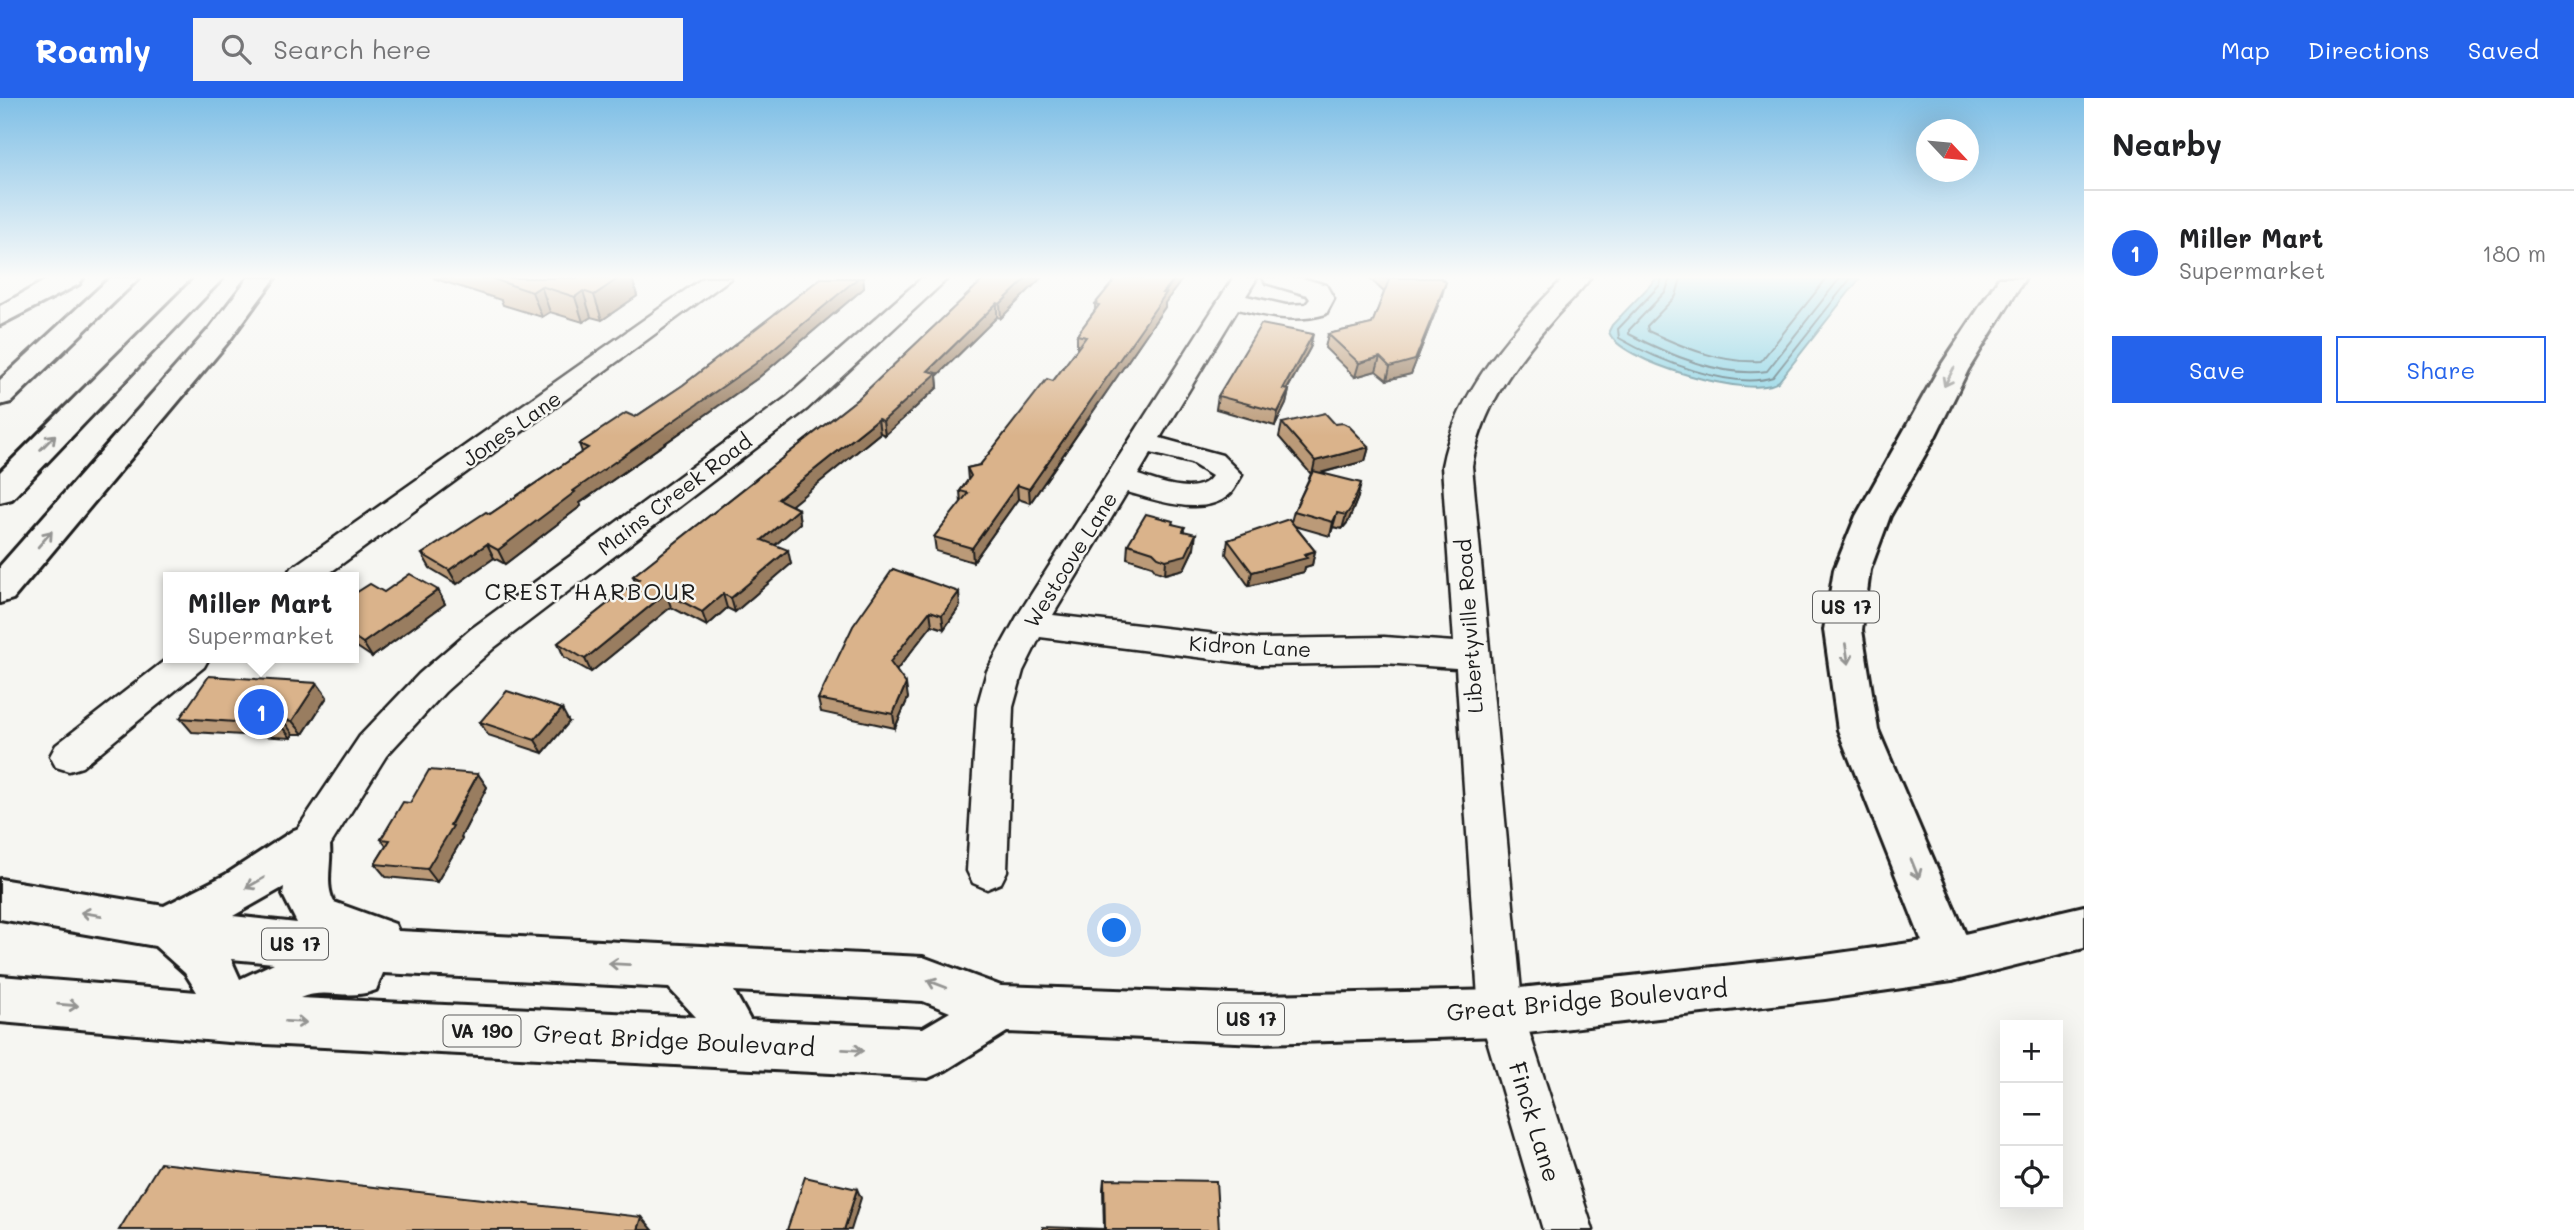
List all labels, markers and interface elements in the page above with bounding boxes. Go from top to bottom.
search box [193,18,683,81]
text: Roamly [35,28,151,71]
icon: search [217,30,255,68]
text: Search here [273,32,431,66]
text: Map [2221,34,2270,65]
text: Directions [2308,34,2430,65]
text: Saved [2468,34,2539,65]
north arrow [1916,119,1979,182]
text: Nearby [2112,124,2222,164]
text: Miller Mart [2179,221,2323,255]
text: 1 [2130,238,2140,268]
text: 180 m [2482,238,2546,268]
text: Supermarket [2179,255,2325,285]
button: Save [2112,336,2322,403]
button: Share [2336,336,2546,403]
one-way arrow [1942,366,1956,387]
street label: Jones Lane [457,384,566,472]
street label: Mains Creek Road [591,427,757,561]
one-way arrow [39,434,56,451]
street label: Westcove Lane [1017,486,1122,632]
one-way arrow [37,530,53,548]
street label: Libertyville Road [1449,538,1488,714]
popup [163,572,359,663]
district label: CREST HARBOUR [484,576,698,606]
text: Miller Mart [188,586,332,620]
road number: US 17 [1813,592,1879,622]
text: Supermarket [188,620,334,650]
street label: Kidron Lane [1188,629,1312,662]
one-way arrow [1840,642,1853,664]
pin: 1 [238,686,284,738]
one-way arrow [1909,858,1922,879]
one-way arrow [246,876,266,890]
one-way arrow [80,907,103,920]
your location [1097,913,1131,947]
road number: US 17 [262,929,328,960]
one-way arrow [608,957,631,970]
street label: Great Bridge Boulevard [1445,972,1729,1027]
one-way arrow [927,977,949,990]
one-way arrow [56,999,79,1012]
road number: US 17 [1218,1004,1284,1035]
one-way arrow [284,1015,307,1028]
road number: VA 190 [444,1015,520,1046]
street label: Great Bridge Boulevard [533,1017,816,1062]
map controls [2000,1020,2063,1209]
button: + [2000,1020,2063,1083]
one-way arrow [842,1043,865,1056]
street label: Finck Lane [1502,1058,1568,1186]
button: − [2000,1083,2063,1146]
button: locate [2000,1146,2063,1209]

